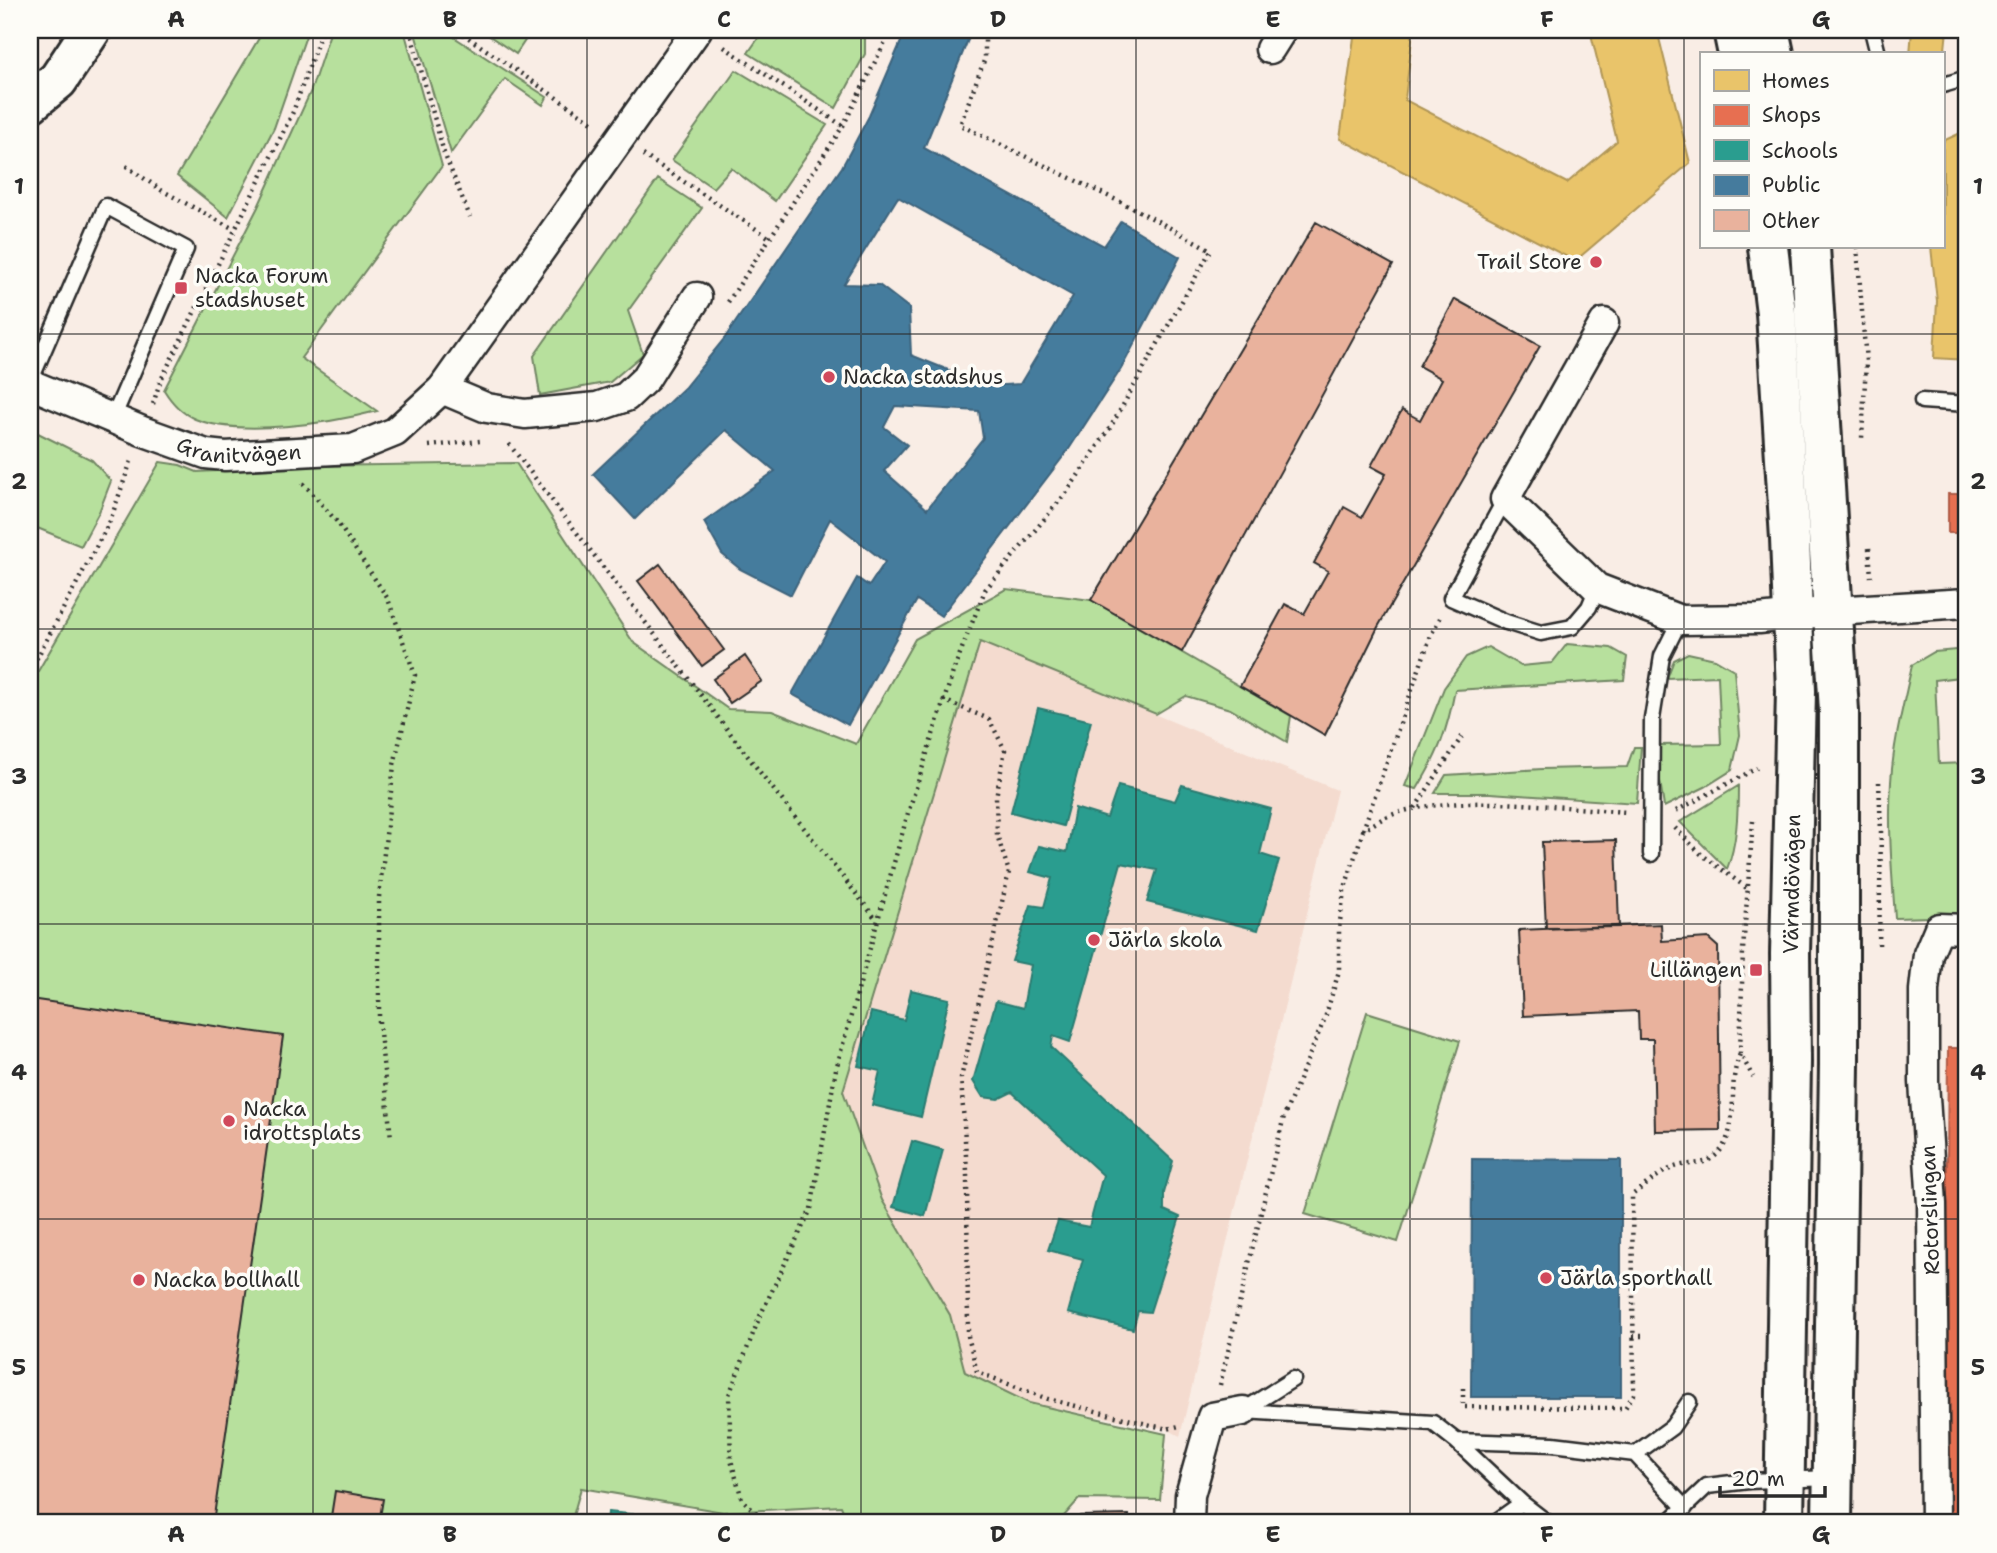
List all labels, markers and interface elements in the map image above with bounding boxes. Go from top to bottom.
text: A [167,4,185,34]
text: B [443,4,457,34]
text: C [717,4,731,34]
text: D [990,4,1006,34]
text: E [1265,4,1281,34]
text: F [1540,4,1554,34]
text: G [1812,4,1831,34]
legend [1700,52,1944,248]
text: Homes [1762,67,1830,95]
text: Shops [1762,101,1821,129]
text: Schools [1762,137,1838,165]
text: 1 [14,171,24,201]
text: Public [1762,171,1821,199]
text: 1 [1973,171,1983,201]
text: Other [1762,207,1820,235]
place label: Trail Store [1477,248,1582,276]
marker: Trail Store [1588,254,1604,270]
place label: Nacka Forum stadshuset [195,262,328,314]
marker: Nacka Forum stadshuset [173,280,189,296]
place label: Nacka stadshus [843,363,1003,391]
marker: Nacka stadshus [821,369,837,385]
street label: Granitvägen [173,431,302,470]
text: 2 [11,466,27,496]
text: 2 [1970,466,1986,496]
text: 3 [11,761,27,791]
text: 3 [1970,761,1986,791]
street label: Värmdövägen [1777,814,1807,954]
place label: Järla skola [1108,926,1222,954]
marker: Järla skola [1086,932,1102,948]
place label: Lillängen [1650,956,1742,984]
marker: Lillängen [1748,962,1764,978]
text: 4 [11,1057,27,1087]
text: 4 [1970,1057,1986,1087]
place label: Nacka idrottsplats [243,1095,362,1147]
marker: Nacka idrottsplats [221,1113,237,1129]
street label: Rotorslingan [1914,1144,1946,1275]
place label: Järla sporthall [1560,1264,1713,1292]
place label: Nacka bollhall [153,1266,300,1294]
marker: Järla sporthall [1538,1270,1554,1286]
marker: Nacka bollhall [131,1272,147,1288]
text: 5 [12,1352,26,1382]
text: 5 [1971,1352,1985,1382]
scale bar [1720,1455,1826,1499]
text: 20 m [1731,1465,1785,1493]
text: A [167,1519,185,1549]
text: B [443,1519,457,1549]
text: C [717,1519,731,1549]
text: D [990,1519,1006,1549]
text: E [1265,1519,1281,1549]
text: F [1540,1519,1554,1549]
text: G [1812,1519,1831,1549]

